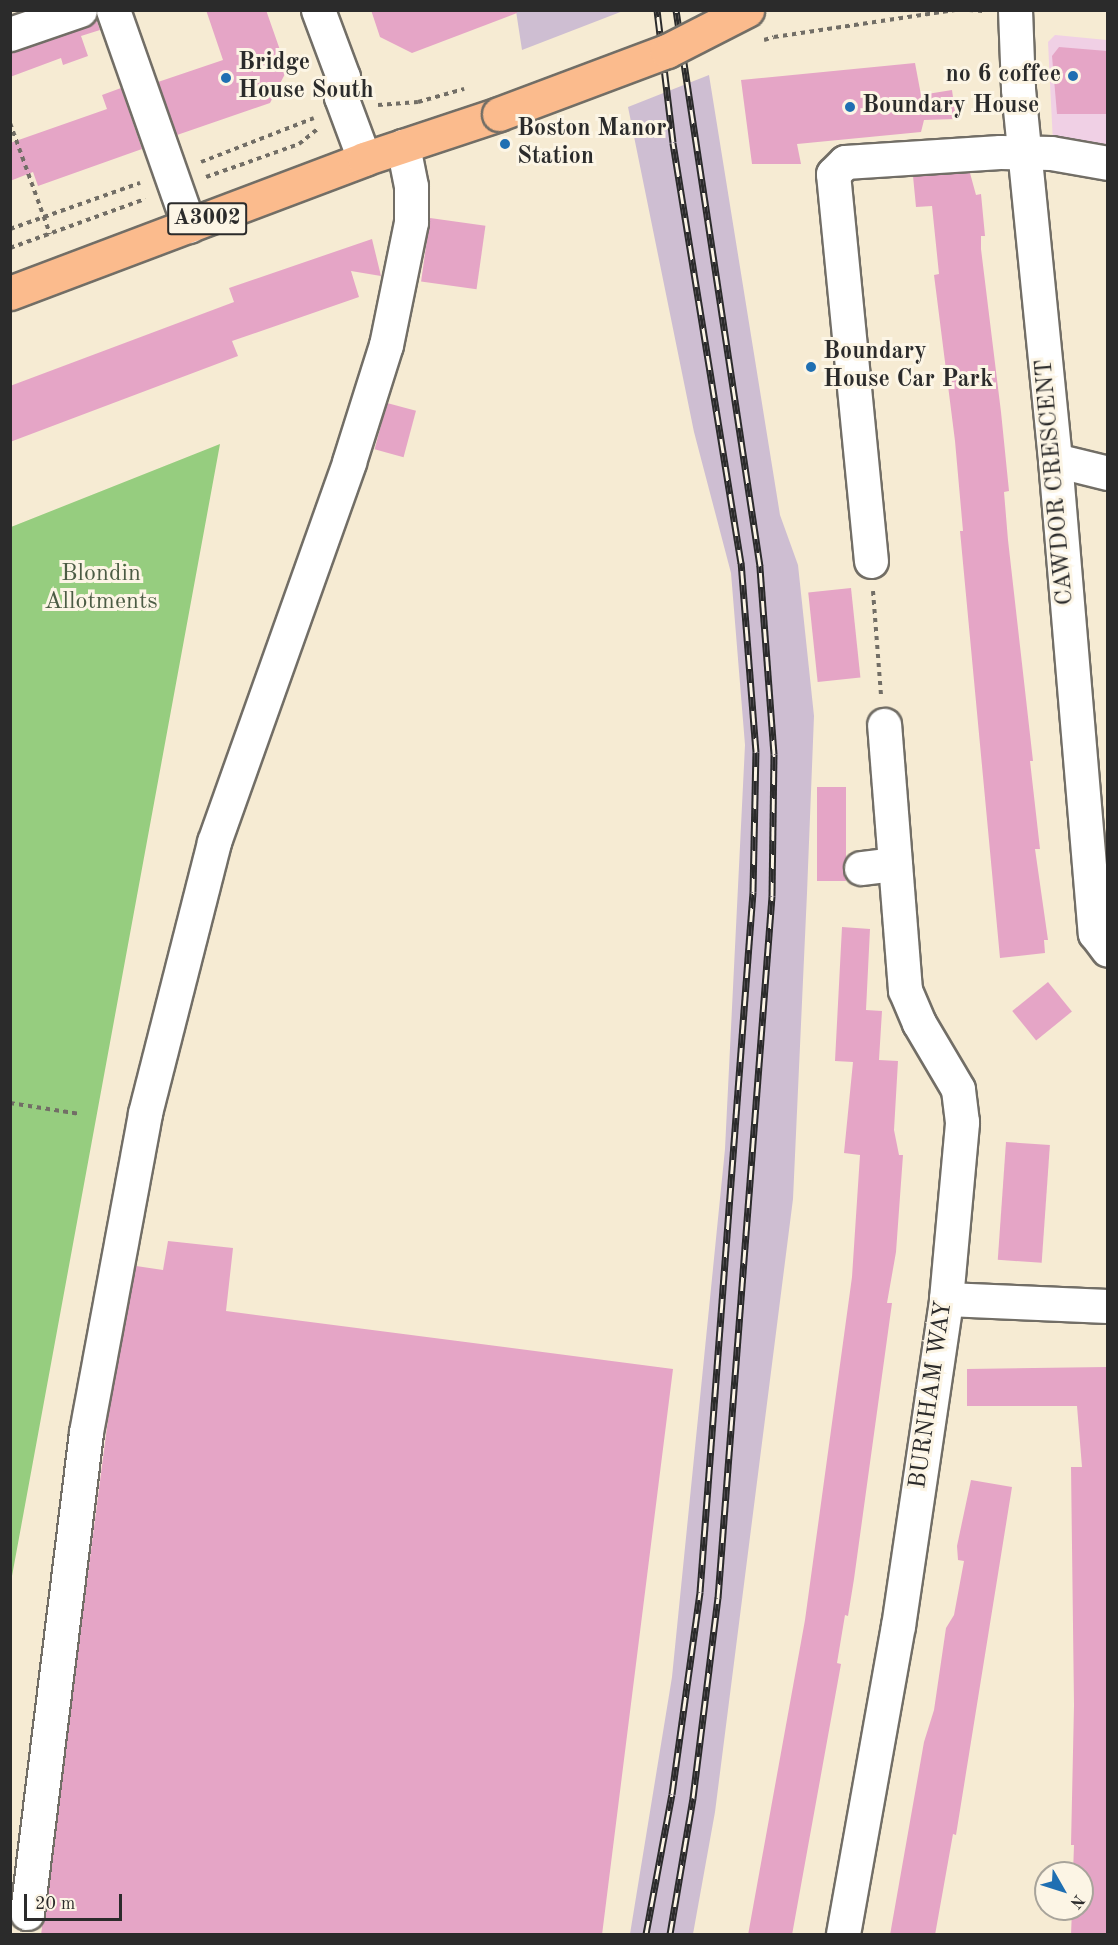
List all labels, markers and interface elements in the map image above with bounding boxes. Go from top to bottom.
place label: Bridge House South [238,50,374,106]
place label: no 6 coffee [945,62,1061,90]
marker: no 6 coffee [1066,69,1080,83]
marker: Bridge House South [219,71,233,85]
place label: Boundary House [862,93,1039,121]
marker: Boundary House [843,100,857,114]
place label: Boston Manor Station [517,116,667,172]
marker: Boston Manor Station [498,137,512,151]
road number: A3002 [166,200,248,238]
place label: Boundary House Car Park [823,339,993,395]
street label: CAWDOR CRESCENT [1031,358,1081,606]
marker: Boundary House Car Park [804,360,818,374]
park label: Blondin Allotments [44,561,158,617]
street label: BURNHAM WAY [905,1299,959,1491]
north arrow [1034,1861,1094,1921]
scale bar [27,1882,124,1920]
text: N [1066,1891,1087,1911]
text: 20 m [35,1895,75,1913]

